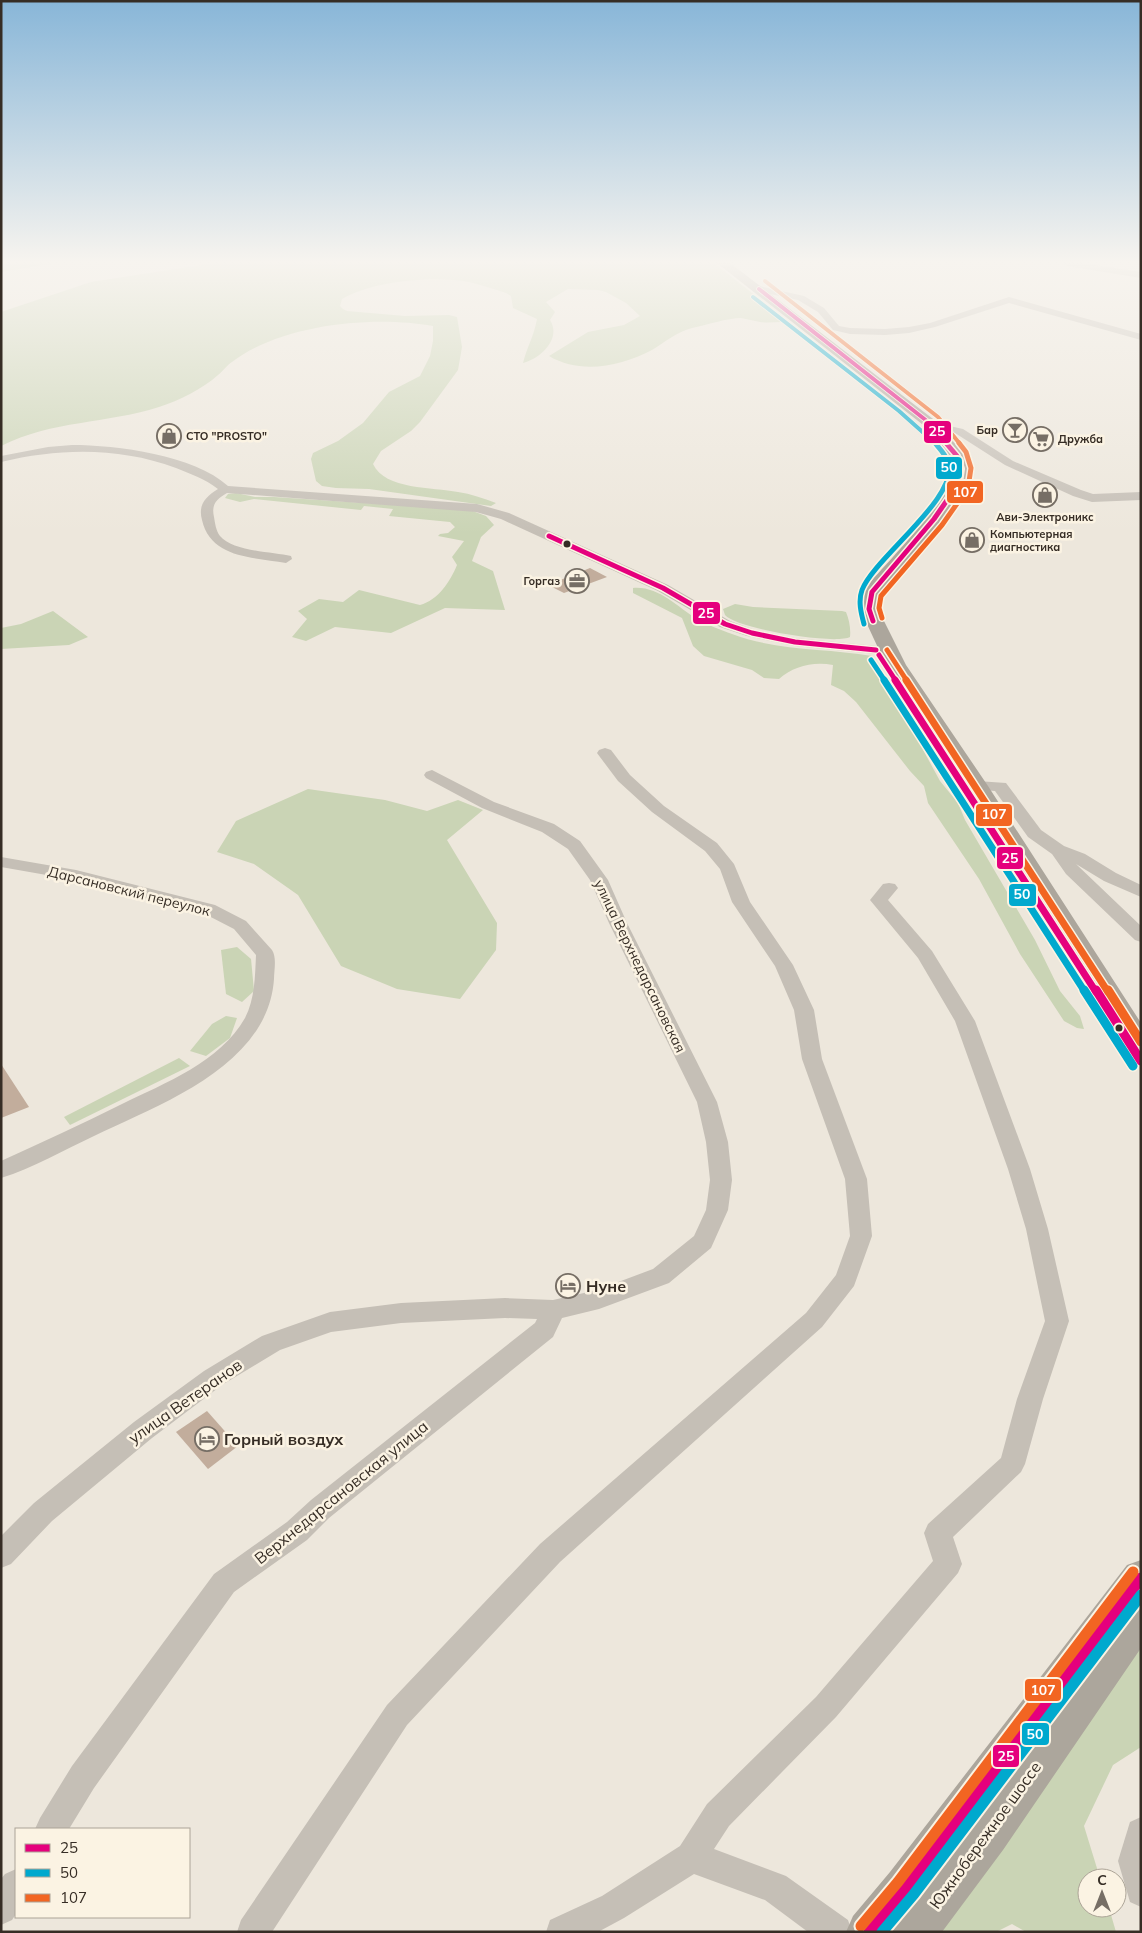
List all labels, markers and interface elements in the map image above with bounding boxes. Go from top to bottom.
bar icon: Бар [1002,417,1028,443]
line badge: 25 [923,420,952,444]
text: 25 [929,422,945,440]
shop icon: СТО "PROSTO" [156,423,182,449]
place label: Бар [976,423,998,437]
supermarket icon: Дружба [1028,426,1054,452]
place label: СТО "PROSTO" [186,429,267,443]
place label: Дружба [1058,432,1103,446]
line badge: 50 [935,456,963,480]
text: 50 [941,458,957,476]
line badge: 107 [946,480,984,504]
shop icon: Ави-Электроникс [1032,482,1058,508]
text: 107 [952,483,978,501]
place label: Ави-Электроникс [996,510,1094,524]
shop icon: Компьютерная диагностика [959,527,985,553]
place label: Компьютерная диагностика [990,527,1072,554]
unlabelled marker [562,539,572,549]
office icon: Горгаз [564,568,590,594]
place label: Горгаз [523,574,560,588]
line badge: 25 [692,601,721,625]
text: 25 [698,604,714,622]
line badge: 107 [975,803,1013,827]
text: 107 [981,805,1007,823]
line badge: 25 [996,846,1024,870]
text: 25 [1002,849,1018,867]
street label: Дарсановский переулок [46,862,212,920]
street label: улица Верхнедарсановская [590,877,690,1055]
line badge: 50 [1008,883,1037,907]
text: 50 [1014,885,1030,903]
unlabelled marker [1114,1023,1124,1033]
hotel icon: Нуне [555,1273,581,1299]
place label: Нуне [586,1276,626,1296]
street label: улица Ветеранов [124,1354,246,1448]
street label: Верхнедарсановская улица [250,1416,432,1568]
hotel icon: Горный воздух [194,1426,220,1452]
place label: Горный воздух [224,1429,344,1449]
line badge: 107 [1024,1678,1062,1702]
text: 107 [1030,1681,1056,1699]
line badge: 50 [1021,1722,1050,1746]
text: 50 [1027,1725,1043,1743]
line badge: 25 [992,1744,1020,1768]
text: 25 [998,1747,1014,1765]
street label: Южнобережное шоссе [925,1757,1045,1913]
legend [15,1828,190,1918]
text: 25 [60,1838,78,1857]
text: 50 [60,1863,78,1882]
north arrow [1077,1868,1127,1918]
text: С [1097,1871,1107,1889]
text: 107 [60,1888,87,1907]

